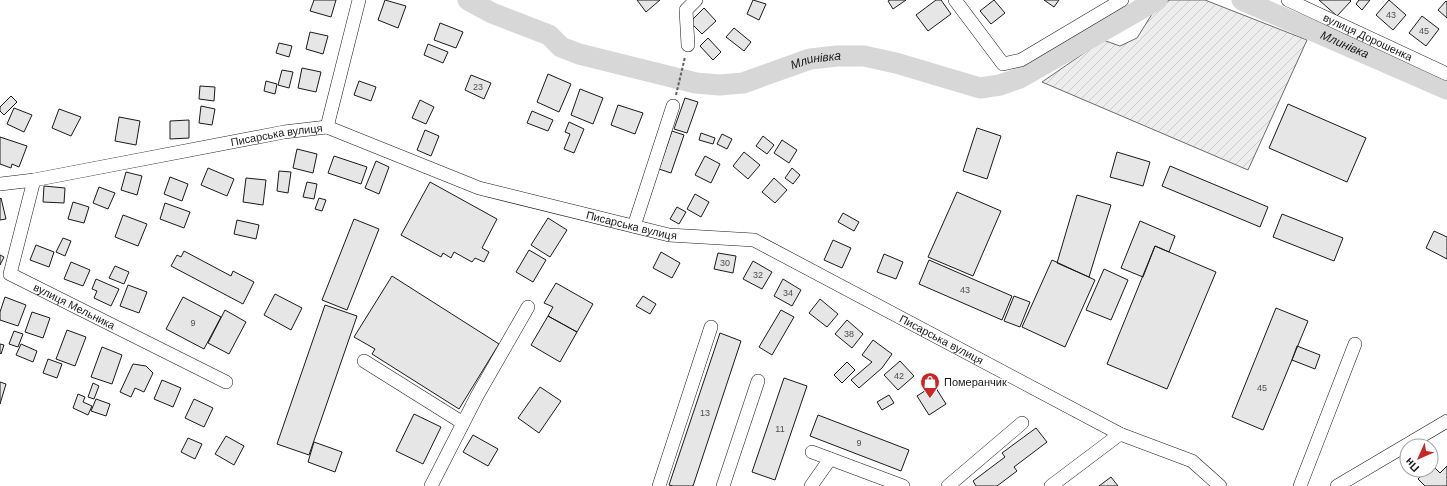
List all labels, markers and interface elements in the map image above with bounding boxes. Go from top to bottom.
house number: 43 [1386,10,1396,20]
street label: вулиця Дорошенка [1321,11,1415,63]
house number: 45 [1419,26,1429,36]
water label: Млинівка [1318,28,1371,61]
water label: Млинівка [789,49,841,72]
house number: 23 [473,82,483,92]
street label: Писарська вулиця [230,122,323,148]
street label: Писарська вулиця [585,209,677,241]
house number: 30 [720,258,730,268]
house number: 32 [753,270,763,280]
street label: вулиця Мельника [32,281,118,332]
house number: 43 [960,285,970,295]
house number: 34 [783,288,793,298]
street label: Писарська вулиця [898,312,985,367]
house number: 9 [190,318,196,328]
house number: 38 [844,329,854,339]
house number: 42 [894,371,904,381]
shop icon: Померанчик [919,371,941,399]
place label: Померанчик [944,376,1007,388]
house number: 45 [1257,383,1267,393]
house number: 13 [700,408,710,418]
house number: 11 [775,424,785,434]
house number: 9 [856,438,862,448]
north arrow [1399,438,1439,478]
text: Пн [1403,456,1421,474]

